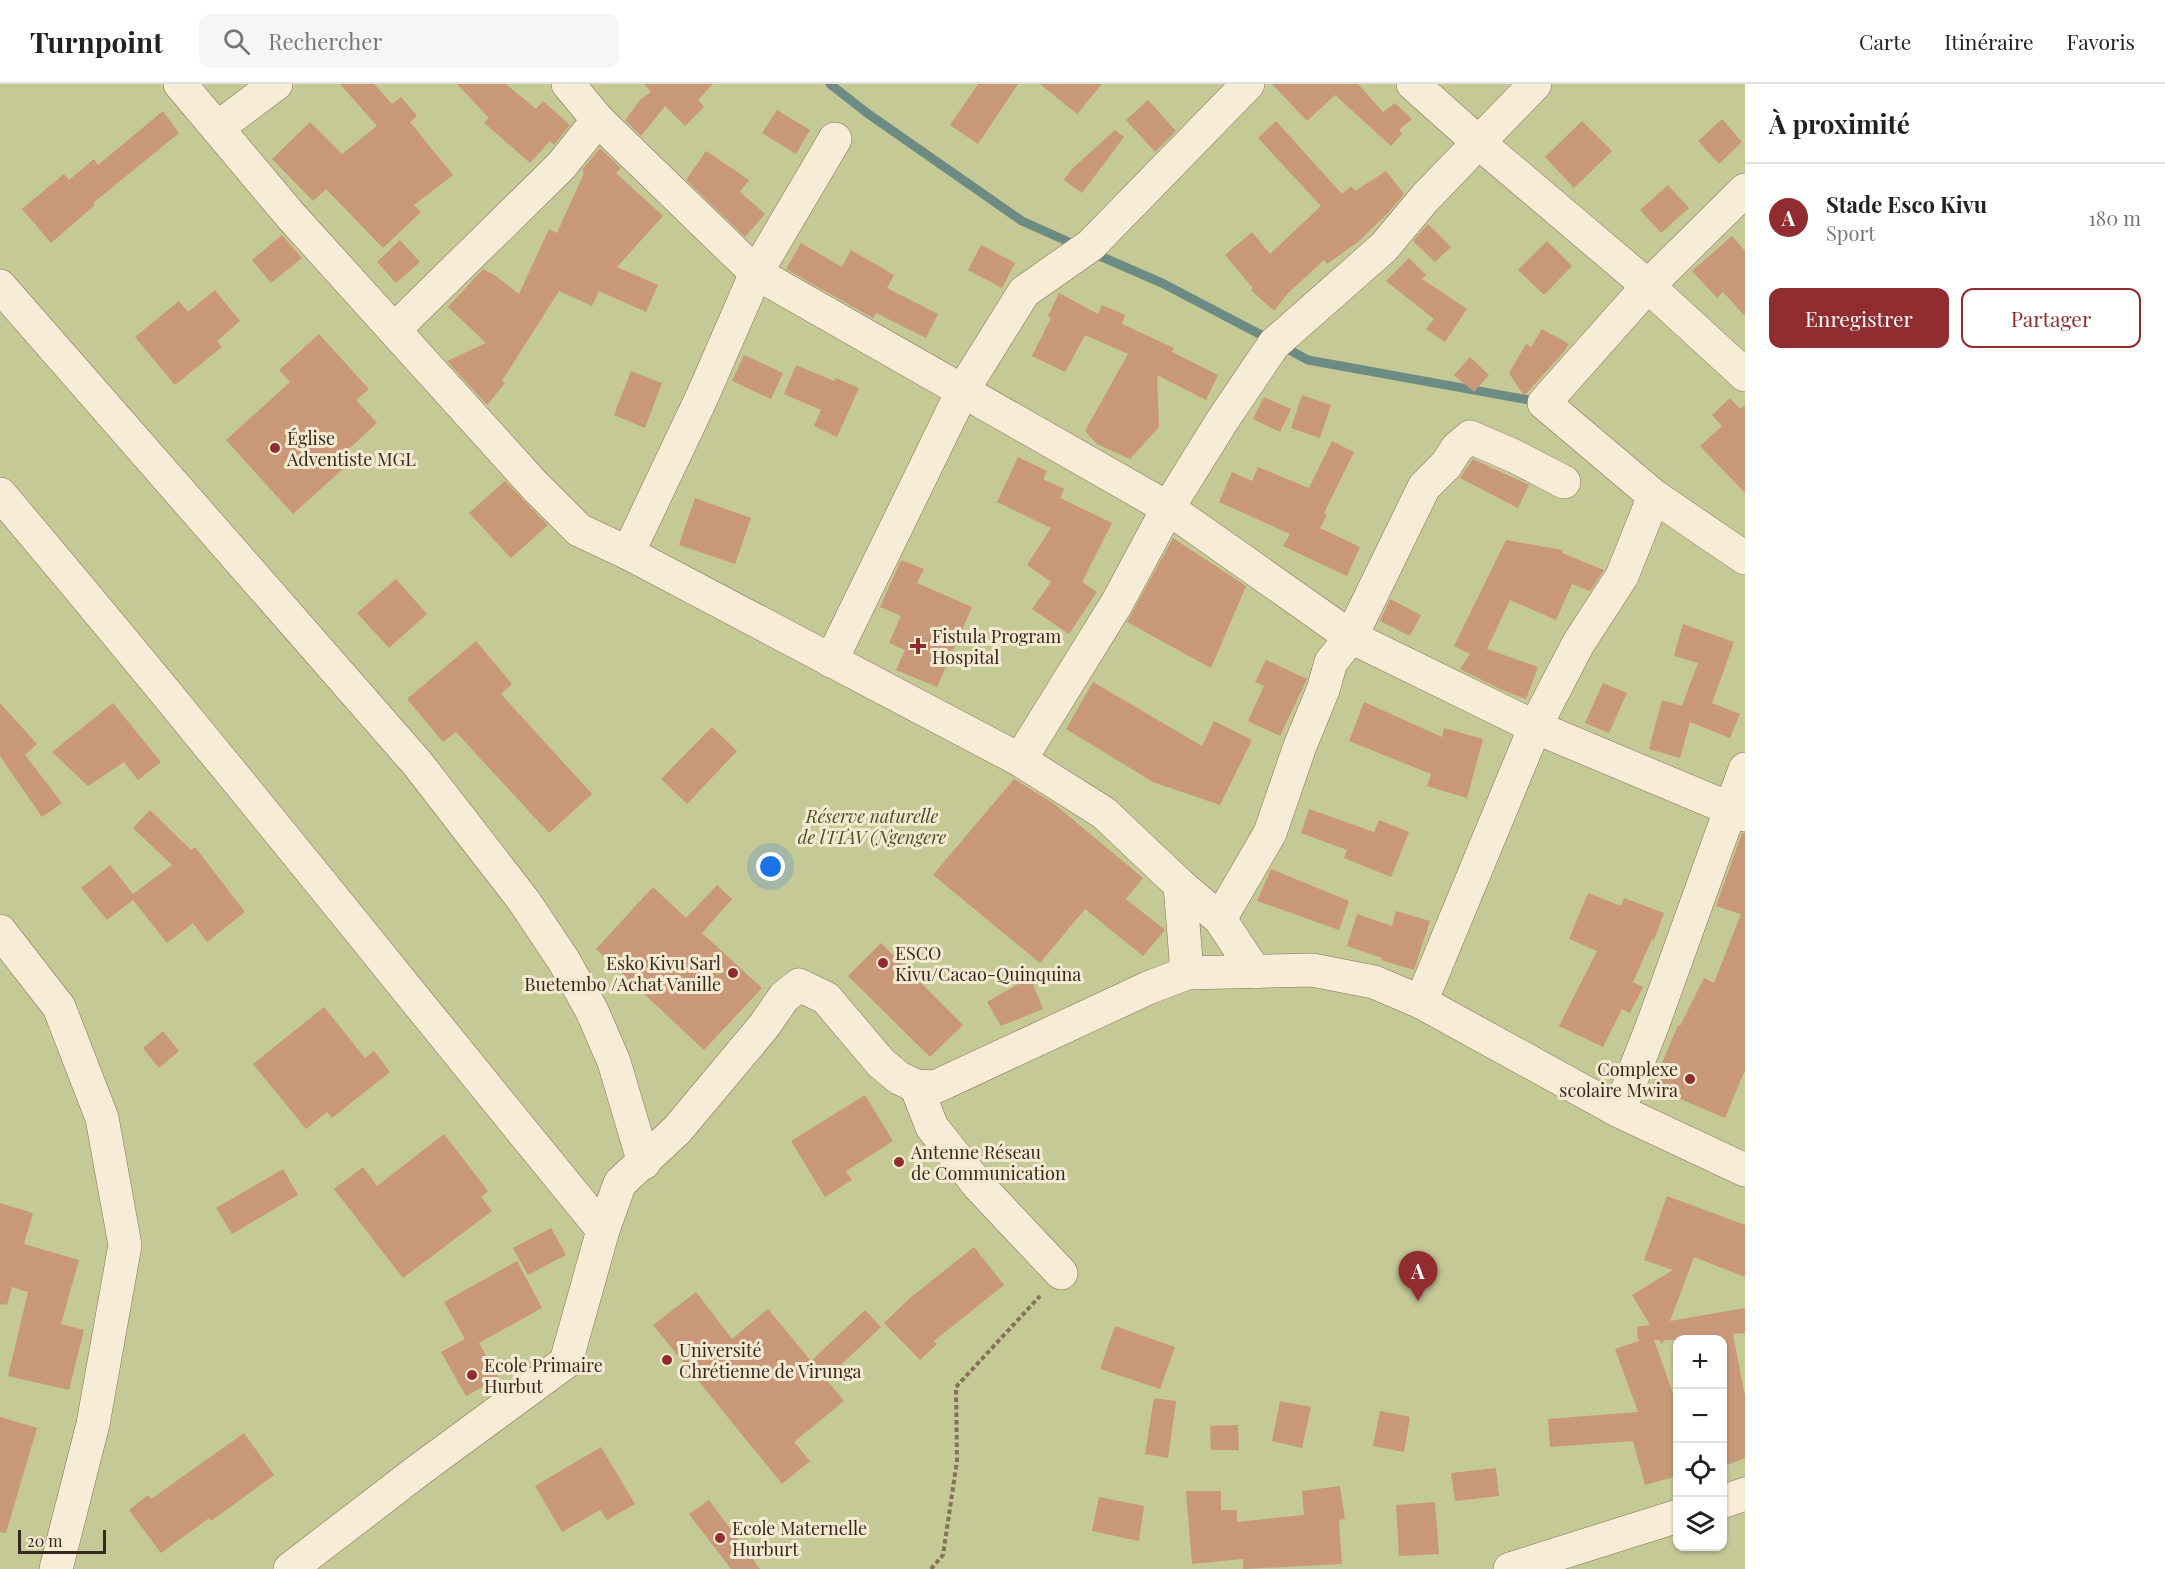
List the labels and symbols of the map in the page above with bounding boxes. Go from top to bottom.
place label: Église Adventiste MGL [286,426,416,471]
marker: Église Adventiste MGL [268,441,282,455]
place label: Fistula Program Hospital [932,624,1061,669]
marker: Fistula Program Hospital [909,637,927,655]
park label: Réserve naturelle de l'ITAV (Ngengere [798,804,946,849]
your location [756,852,785,881]
place label: ESCO Kivu/Cacao-Quinquina [895,941,1081,986]
place label: Esko Kivu Sarl Buetembo /Achat Vanille [524,951,721,996]
marker: ESCO Kivu/Cacao-Quinquina [876,956,890,970]
marker: Esko Kivu Sarl Buetembo /Achat Vanille [726,966,740,980]
place label: Complexe scolaire Mwira [1559,1057,1678,1102]
marker: Complexe scolaire Mwira [1683,1072,1697,1086]
place label: Antenne Réseau de Communication [910,1140,1066,1185]
marker: Antenne Réseau de Communication [892,1155,906,1169]
pin: A [1398,1252,1438,1301]
place label: Université Chrétienne de Virunga [679,1338,861,1383]
place label: Ecole Primaire Hurbut [484,1353,603,1398]
marker: Université Chrétienne de Virunga [660,1353,674,1367]
marker: Ecole Primaire Hurbut [465,1368,479,1382]
place label: Ecole Maternelle Hurburt [732,1516,867,1561]
scale bar [18,1527,106,1554]
marker: Ecole Maternelle Hurburt [713,1531,727,1545]

